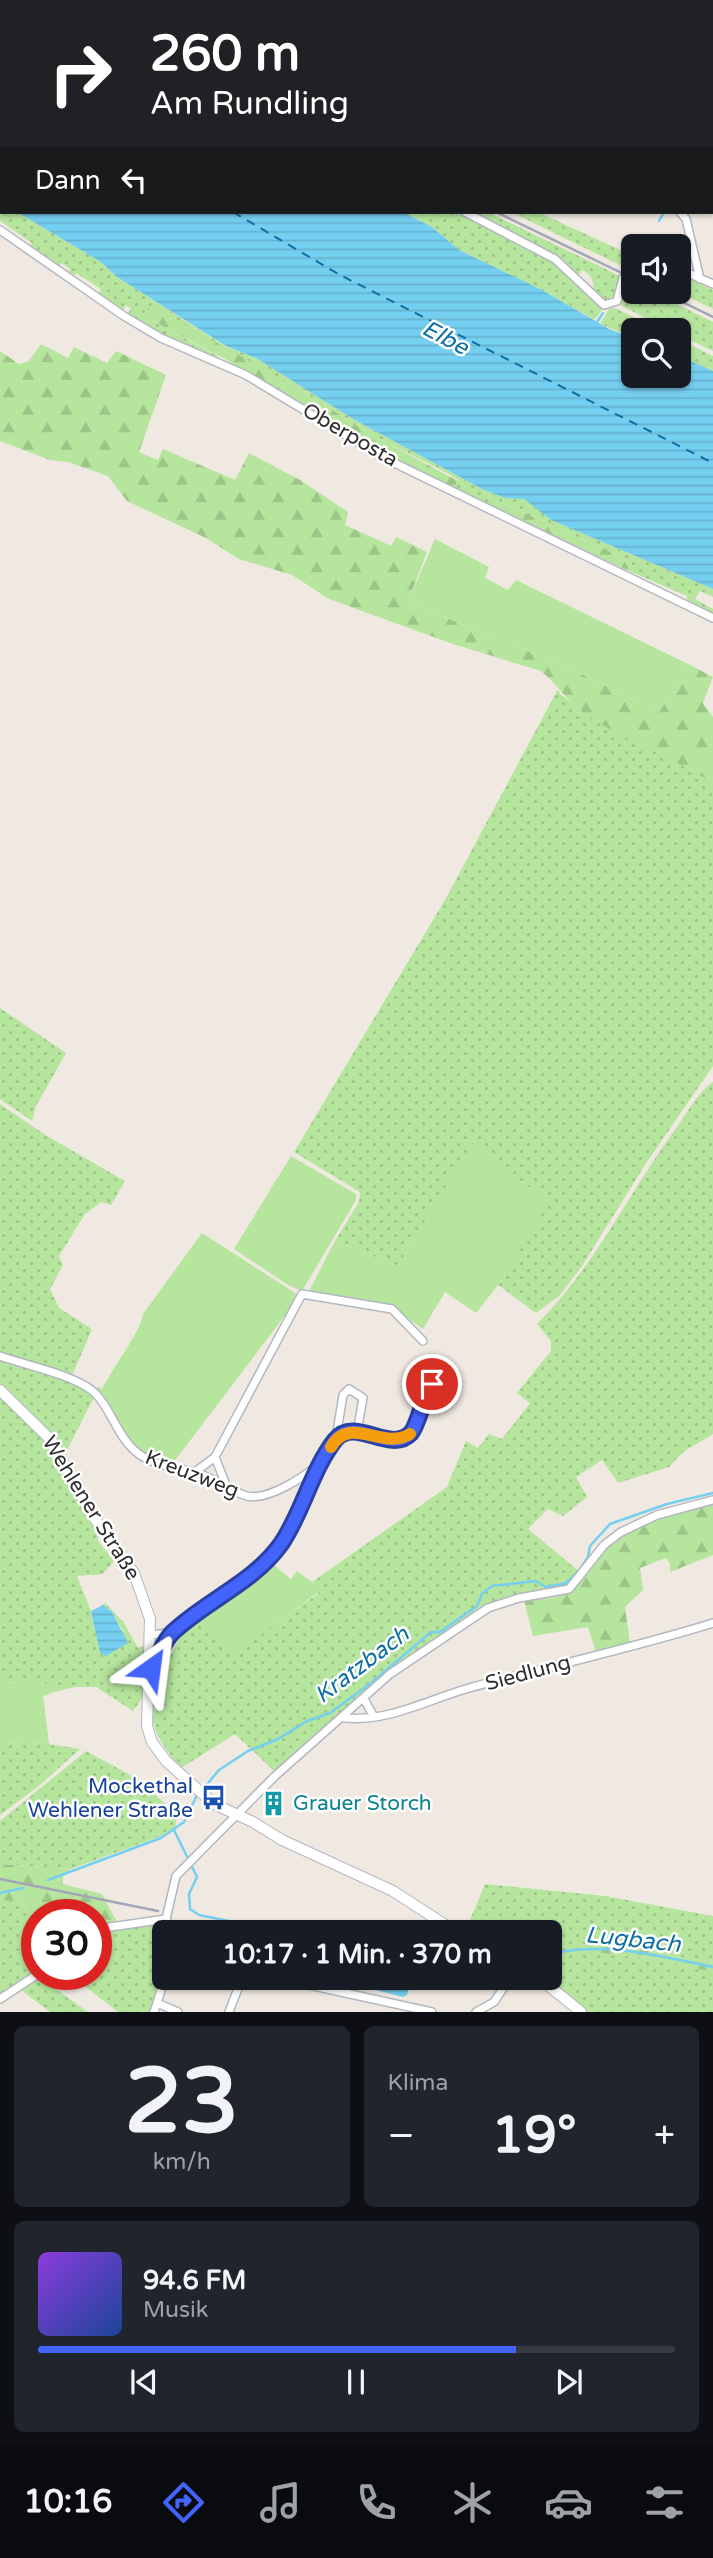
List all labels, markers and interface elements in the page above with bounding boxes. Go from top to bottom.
text: 260 m [150,25,300,84]
icon: right [35,28,126,119]
text: Am Rundling [150,85,349,123]
icon: left [115,161,153,199]
text: Dann [35,165,101,196]
map controls [621,234,691,388]
button: sound [621,234,691,304]
water label: Elbe [417,314,474,363]
button: search [621,318,691,388]
street label: Oberposta [298,398,402,472]
pin [402,1354,462,1414]
icon: arrive [413,1365,451,1403]
street label: Wehlener Straße [37,1431,145,1585]
street label: Kreuzweg [142,1445,242,1503]
water label: Kratzbach [309,1620,415,1710]
position arrow [114,1631,188,1705]
street label: Siedlung [483,1650,573,1696]
place label: Mockethal Wehlener Straße [28,1774,193,1823]
bus stop icon: Mockethal Wehlener Straße [199,1784,227,1812]
building icon: Grauer Storch [259,1789,287,1817]
place label: Grauer Storch [293,1791,432,1816]
speed limit sign: 30 [21,1899,112,1990]
water label: Lugbach [584,1921,683,1959]
text: 10:17 · 1 Min. · 370 m [222,1939,492,1970]
text: 23 [125,2047,239,2157]
text: Klima [388,2069,448,2097]
text: 19° [492,2104,577,2167]
text: − [388,2113,415,2159]
text: + [654,2113,675,2159]
text: km/h [153,2148,211,2176]
text: 94.6 FM [143,2265,246,2296]
text: Musik [143,2296,208,2324]
icon: previous [125,2363,163,2401]
icon: pause [337,2363,375,2401]
icon: next [550,2363,588,2401]
icon: directions [159,2478,208,2527]
icon: music [256,2478,305,2527]
icon: phone [352,2478,401,2527]
icon: climate [448,2478,497,2527]
icon: car [544,2478,593,2527]
icon: filters [640,2478,689,2527]
text: 10:16 [24,2483,112,2521]

